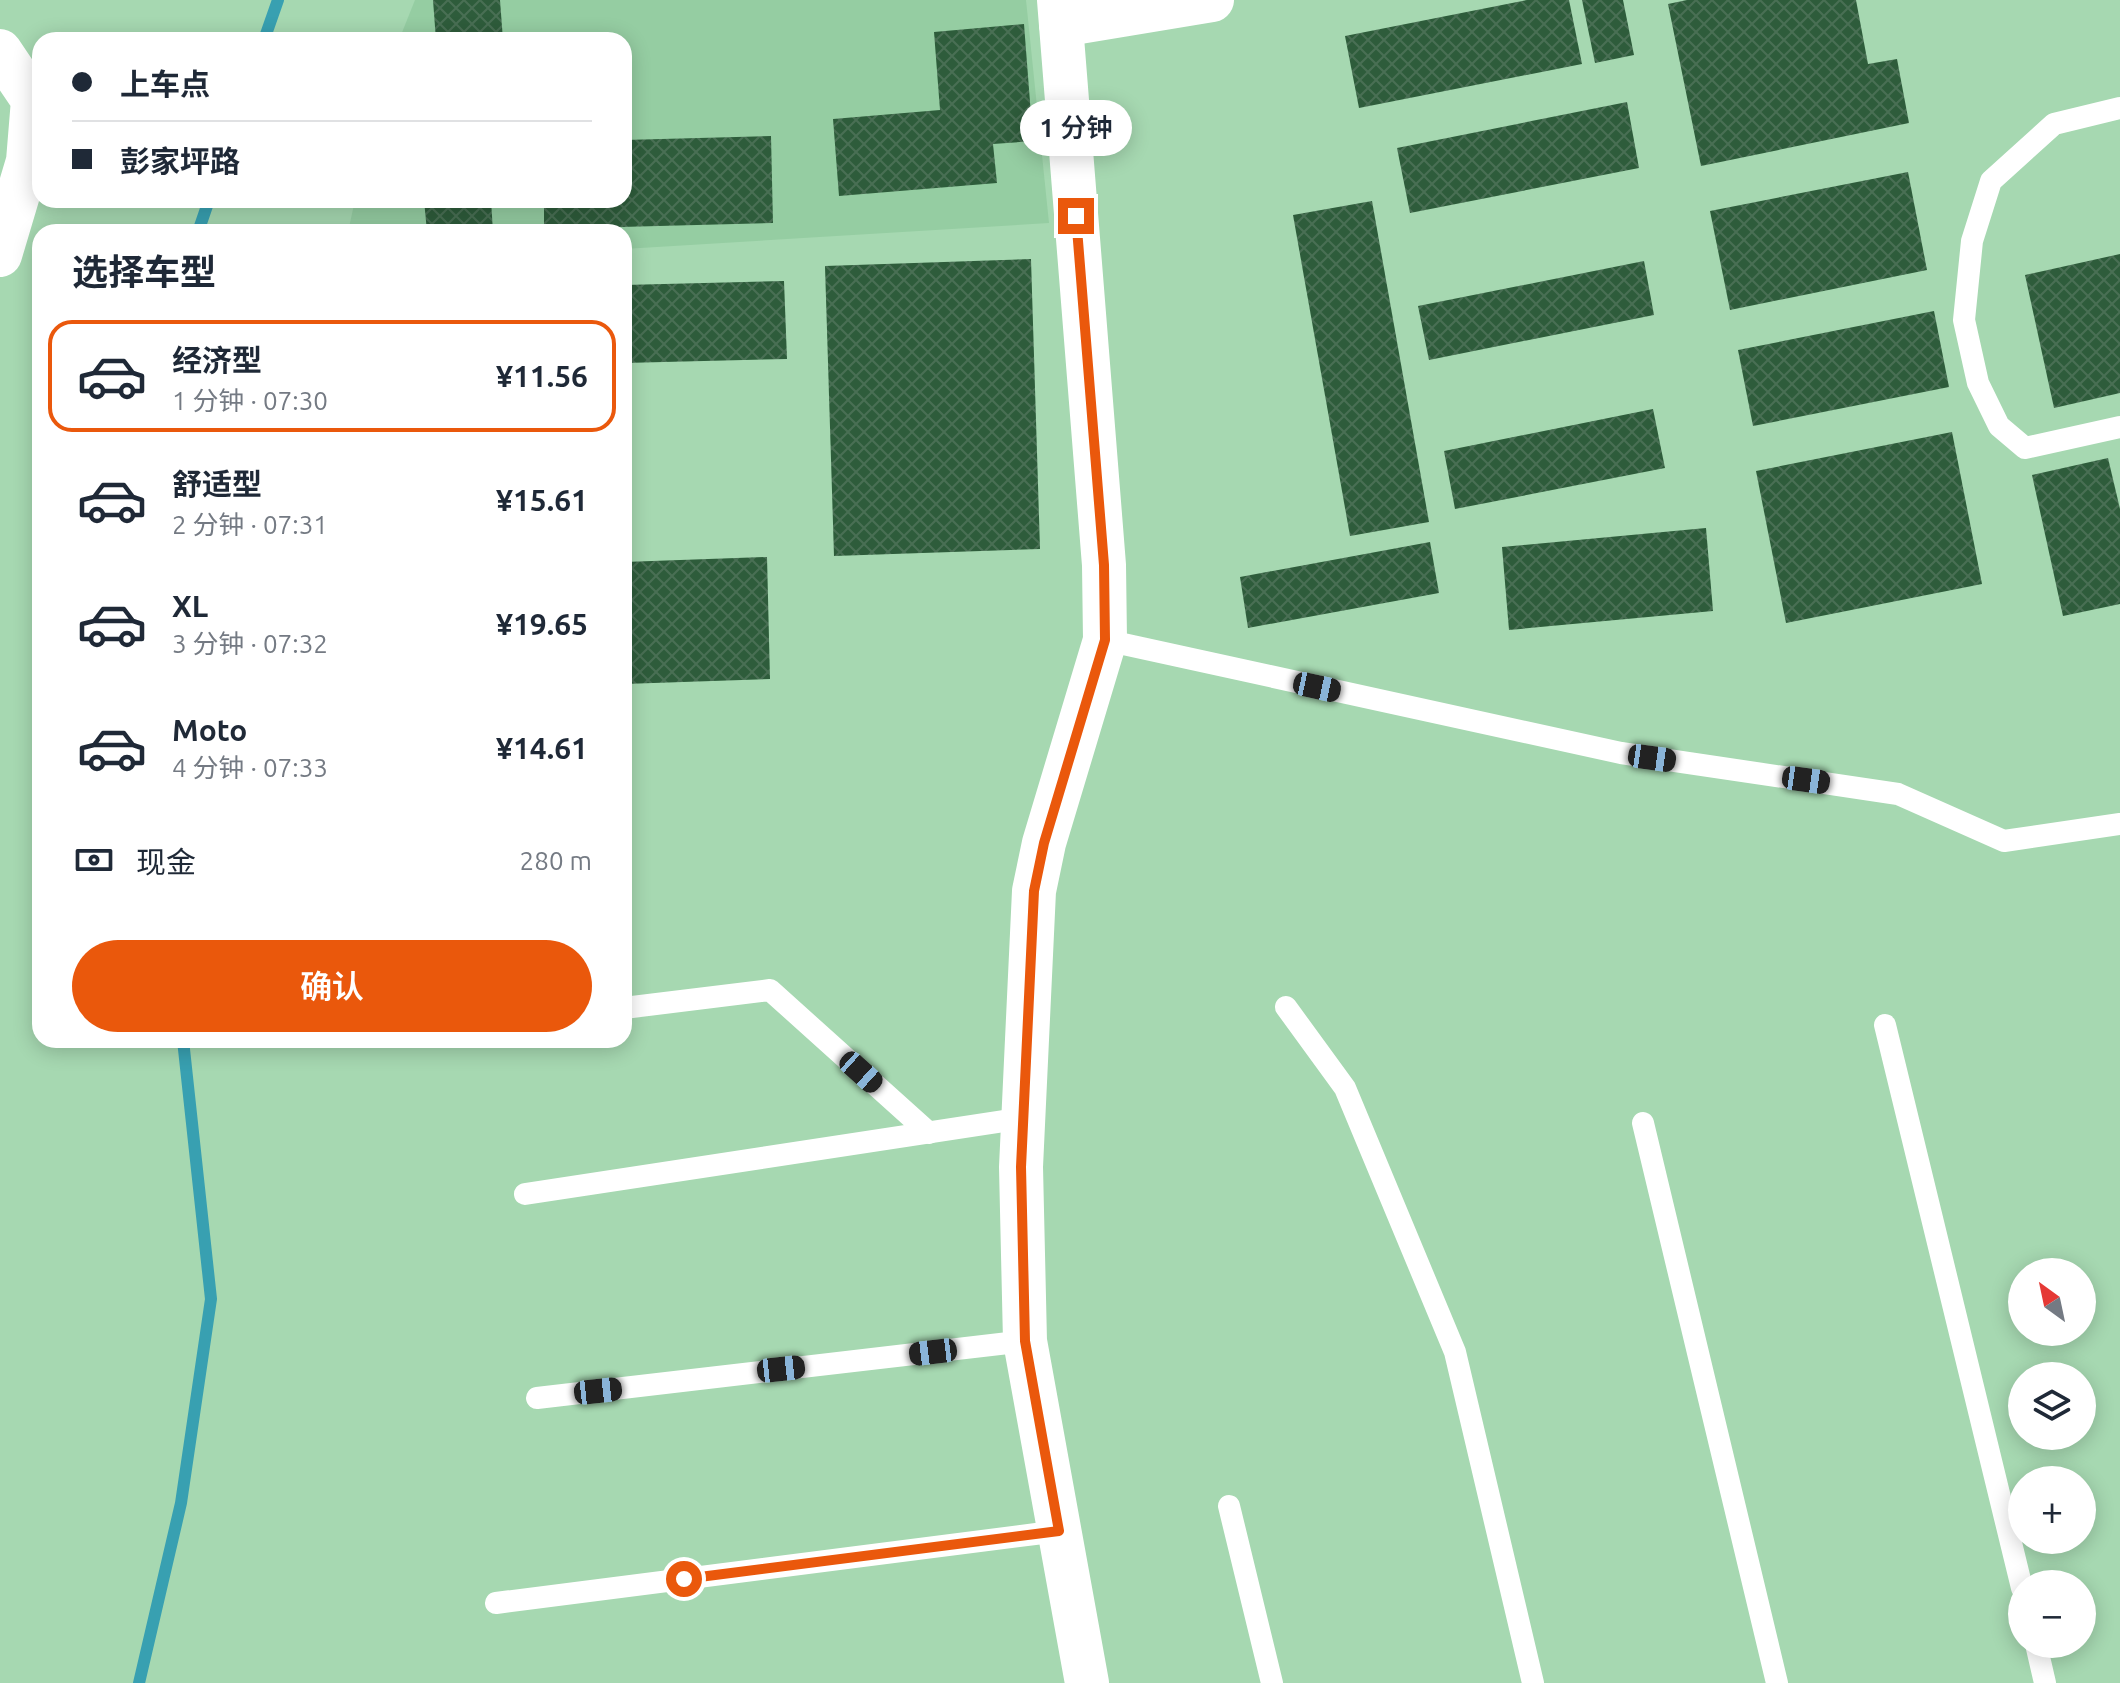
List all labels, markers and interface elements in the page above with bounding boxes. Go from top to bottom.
text: 上车点 [120,67,210,101]
callout: 1 分钟 [1020,100,1132,156]
text: 1 分钟 [1040,113,1112,142]
text: 彭家坪路 [120,144,240,178]
route end [1058,198,1094,234]
text: 选择车型 [72,251,216,292]
icon: car [76,340,148,412]
text: 经济型 [172,343,262,377]
text: ¥11.56 [496,359,588,393]
text: 1 分钟 · 07:30 [172,386,328,415]
icon: car [76,464,148,536]
text: 舒适型 [172,467,262,501]
text: ¥15.61 [496,483,588,517]
text: 2 分钟 · 07:31 [172,510,328,539]
icon: car [76,588,148,660]
text: XL [172,589,208,623]
text: ¥19.65 [496,607,588,641]
text: 3 分钟 · 07:32 [172,629,328,658]
car [1291,670,1343,704]
icon: car [76,712,148,784]
text: Moto [172,713,247,747]
text: ¥14.61 [496,731,588,765]
car [1627,743,1677,773]
text: 4 分钟 · 07:33 [172,753,328,782]
car [1781,765,1831,795]
icon: cash [72,838,116,882]
text: 现金 [136,845,196,879]
text: 280 m [520,846,592,875]
button: 确认 [72,940,592,1032]
car [835,1047,887,1097]
north arrow [2008,1258,2096,1346]
map controls [2008,1258,2096,1658]
car [908,1337,958,1367]
car [756,1355,806,1383]
button: layers [2008,1362,2096,1450]
car [573,1377,623,1405]
button: + [2008,1466,2096,1554]
route start [666,1561,702,1597]
button: − [2008,1570,2096,1658]

